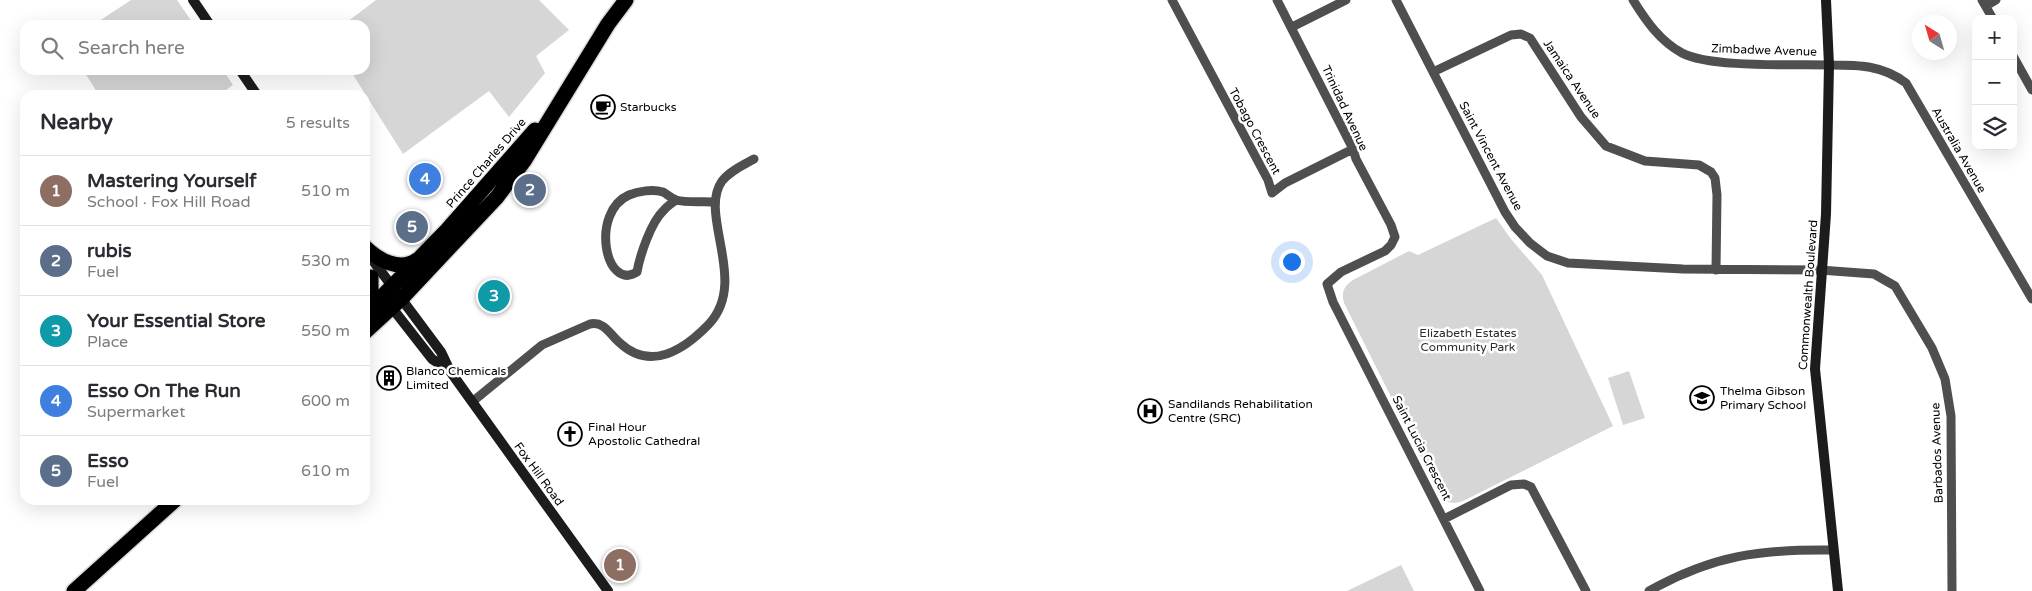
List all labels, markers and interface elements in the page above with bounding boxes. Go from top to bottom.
north arrow [1912,15,1957,60]
map controls [1972,15,2017,150]
button: + [1972,15,2017,60]
search box [20,20,370,75]
icon: search [38,34,66,62]
text: Search here [78,37,185,59]
street label: Jamaica Avenue [1540,37,1604,121]
street label: Zimbadwe Avenue [1711,41,1817,59]
button: − [1972,60,2017,105]
street label: Trinidad Avenue [1319,63,1371,153]
street label: Tobago Crescent [1226,85,1284,177]
cafe icon: Starbucks [590,94,616,120]
street label: Saint Vincent Avenue [1456,99,1526,213]
place label: Starbucks [620,100,677,114]
street label: Australia Avenue [1929,105,1989,195]
button: layers [1972,105,2017,150]
text: Nearby [40,110,113,135]
text: 5 results [286,113,350,133]
street label: Prince Charles Drive [443,115,529,211]
pin: 4 [409,160,441,198]
text: Mastering Yourself [87,170,256,192]
pin: 2 [514,171,546,209]
text: 1 [51,181,61,201]
text: 510 m [301,181,350,201]
text: School · Fox Hill Road [87,192,251,212]
pin: 5 [396,208,428,246]
street label: Commonwealth Boulevard [1796,219,1820,371]
text: rubis [87,240,132,262]
your location [1279,249,1305,275]
text: 2 [51,251,61,271]
text: 530 m [301,251,350,271]
text: Fuel [87,262,119,282]
pin: 3 [478,277,510,315]
text: Your Essential Store [87,310,265,332]
text: 3 [51,321,61,341]
text: 550 m [301,321,350,341]
park label: Elizabeth Estates Community Park [1419,326,1517,354]
text: Place [87,332,128,352]
place label: Blanco Chemicals Limited [406,364,507,392]
building icon: Blanco Chemicals Limited [376,365,402,391]
text: Esso On The Run [87,380,241,402]
place label: Thelma Gibson Primary School [1720,384,1806,412]
school or university icon: Thelma Gibson Primary School [1689,385,1715,411]
text: 4 [51,391,61,411]
text: 600 m [301,391,350,411]
street label: Saint Lucia Crescent [1390,393,1455,503]
place label: Sandilands Rehabilitation Centre (SRC) [1168,397,1313,425]
hospital icon: Sandilands Rehabilitation Centre (SRC) [1137,398,1163,424]
text: Supermarket [87,402,185,422]
street label: Barbados Avenue [1928,402,1946,504]
place label: Final Hour Apostolic Cathedral [588,420,700,448]
church icon: Final Hour Apostolic Cathedral [557,421,583,447]
street label: Fox Hill Road [511,440,567,508]
text: Esso [87,450,129,472]
text: 5 [51,461,61,481]
text: 610 m [301,461,350,481]
text: Fuel [87,472,119,492]
pin: 1 [604,546,636,584]

